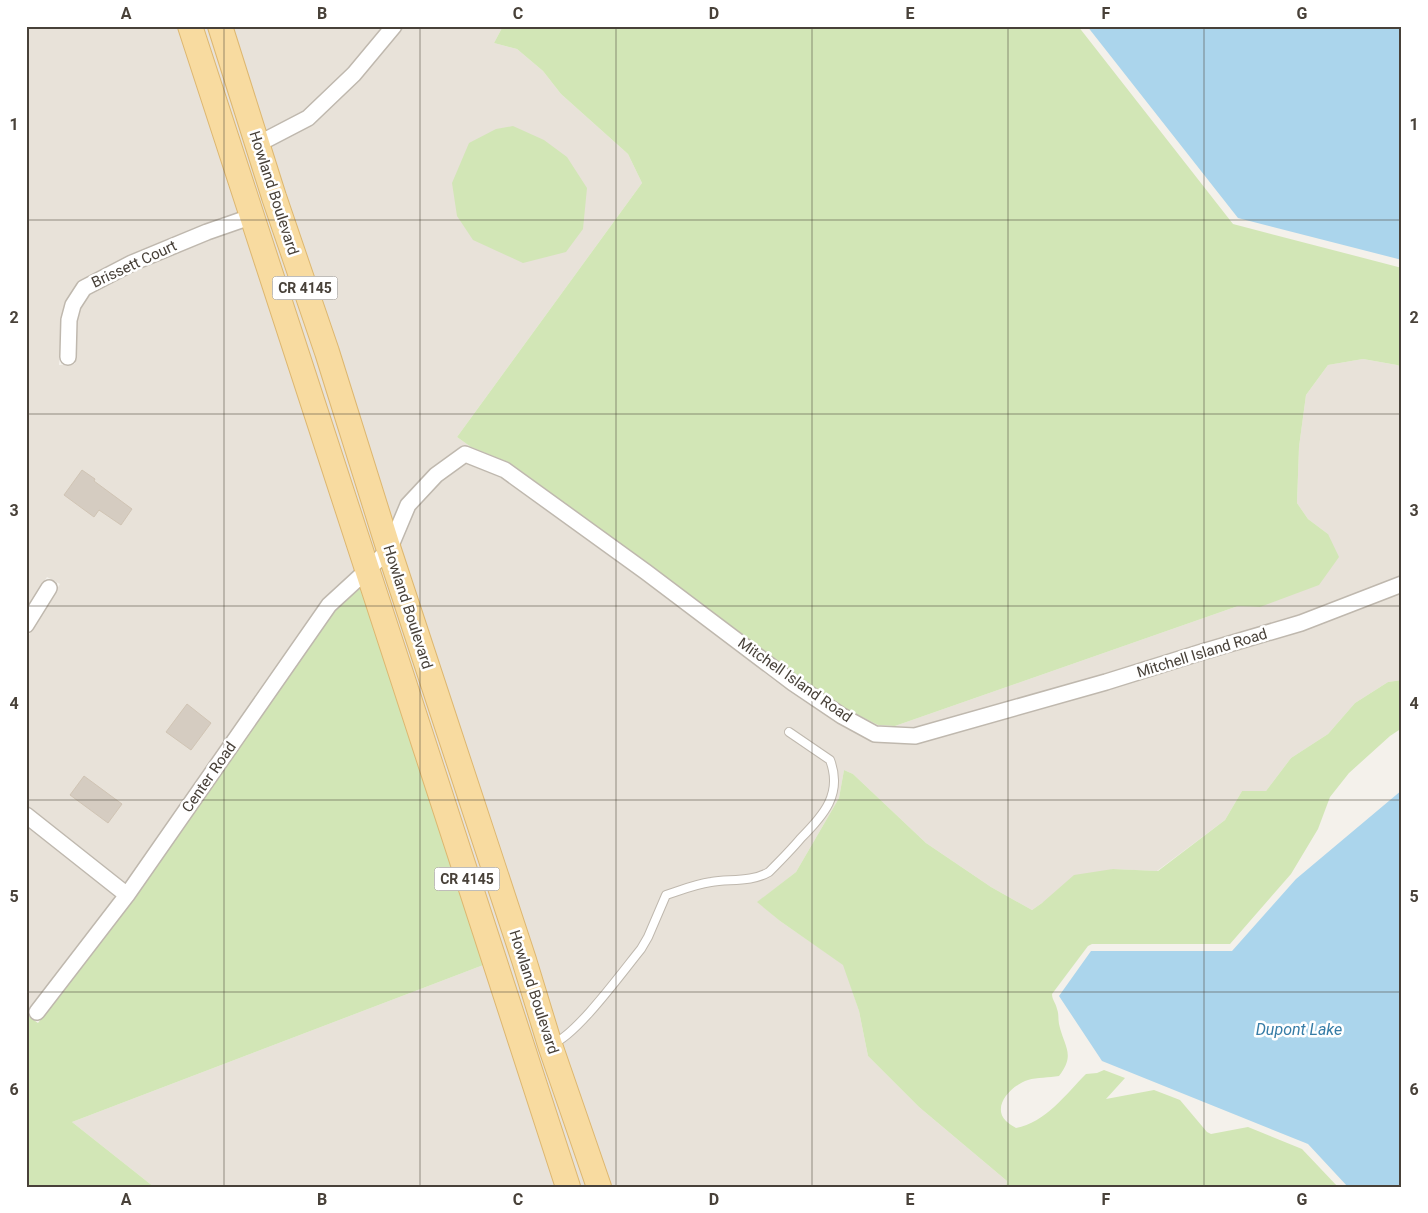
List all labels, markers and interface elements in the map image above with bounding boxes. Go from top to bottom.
text: A [121,4,132,23]
text: B [317,4,327,23]
text: C [513,4,523,23]
text: D [709,4,719,23]
text: E [906,4,915,23]
text: F [1102,4,1111,23]
text: G [1297,4,1308,23]
text: 1 [9,115,19,134]
text: 1 [1409,115,1419,134]
street label: Howland Boulevard [245,129,303,257]
street label: Brissett Court [89,236,180,292]
road number: CR 4145 [272,276,338,300]
text: 2 [9,308,19,327]
text: 2 [1409,308,1419,327]
text: 3 [9,501,19,520]
text: 3 [1409,501,1419,520]
street label: Howland Boulevard [379,543,437,671]
street label: Mitchell Island Road [1135,625,1269,681]
street label: Mitchell Island Road [734,634,856,726]
text: 4 [9,694,19,713]
text: 4 [1409,694,1419,713]
street label: Center Road [178,738,240,816]
road number: CR 4145 [434,868,500,891]
text: 5 [9,887,19,906]
text: 5 [1409,887,1419,906]
street label: Howland Boulevard [505,928,563,1056]
water label: Dupont Lake [1256,1020,1342,1039]
text: 6 [9,1080,19,1099]
text: 6 [1409,1080,1419,1099]
text: A [121,1190,132,1209]
text: B [317,1190,327,1209]
text: C [513,1190,523,1209]
text: D [709,1190,719,1209]
text: E [906,1190,915,1209]
text: F [1102,1190,1111,1209]
text: G [1297,1190,1308,1209]

